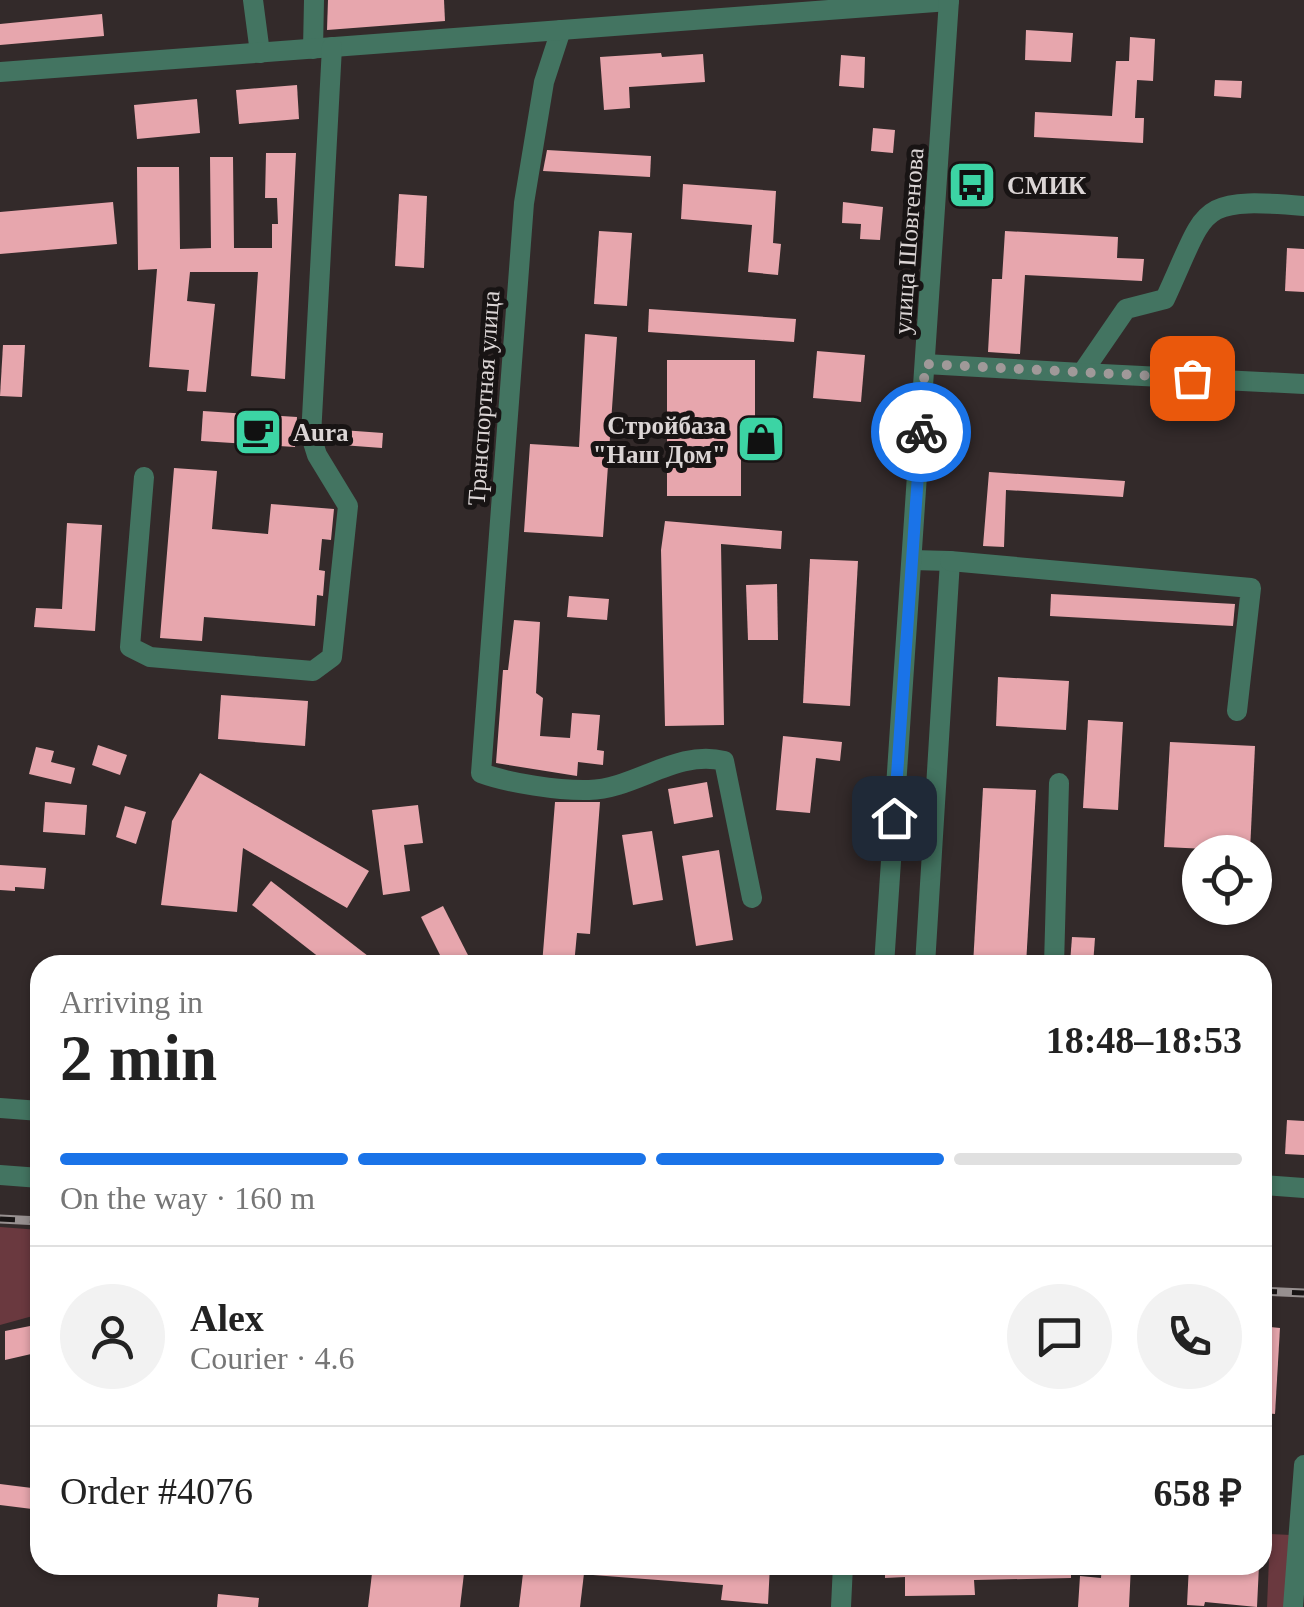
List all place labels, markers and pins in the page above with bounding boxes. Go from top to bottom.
bus stop icon: СМИК [946,159,998,211]
place label: СМИК [1007,172,1086,199]
pin [1150,336,1235,421]
cafe icon: Aura [232,406,284,458]
place label: Стройбаза "Наш Дом" [593,412,726,468]
shop icon: Стройбаза "Наш Дом" [735,413,787,465]
place label: Aura [293,419,349,446]
pin [852,776,937,861]

